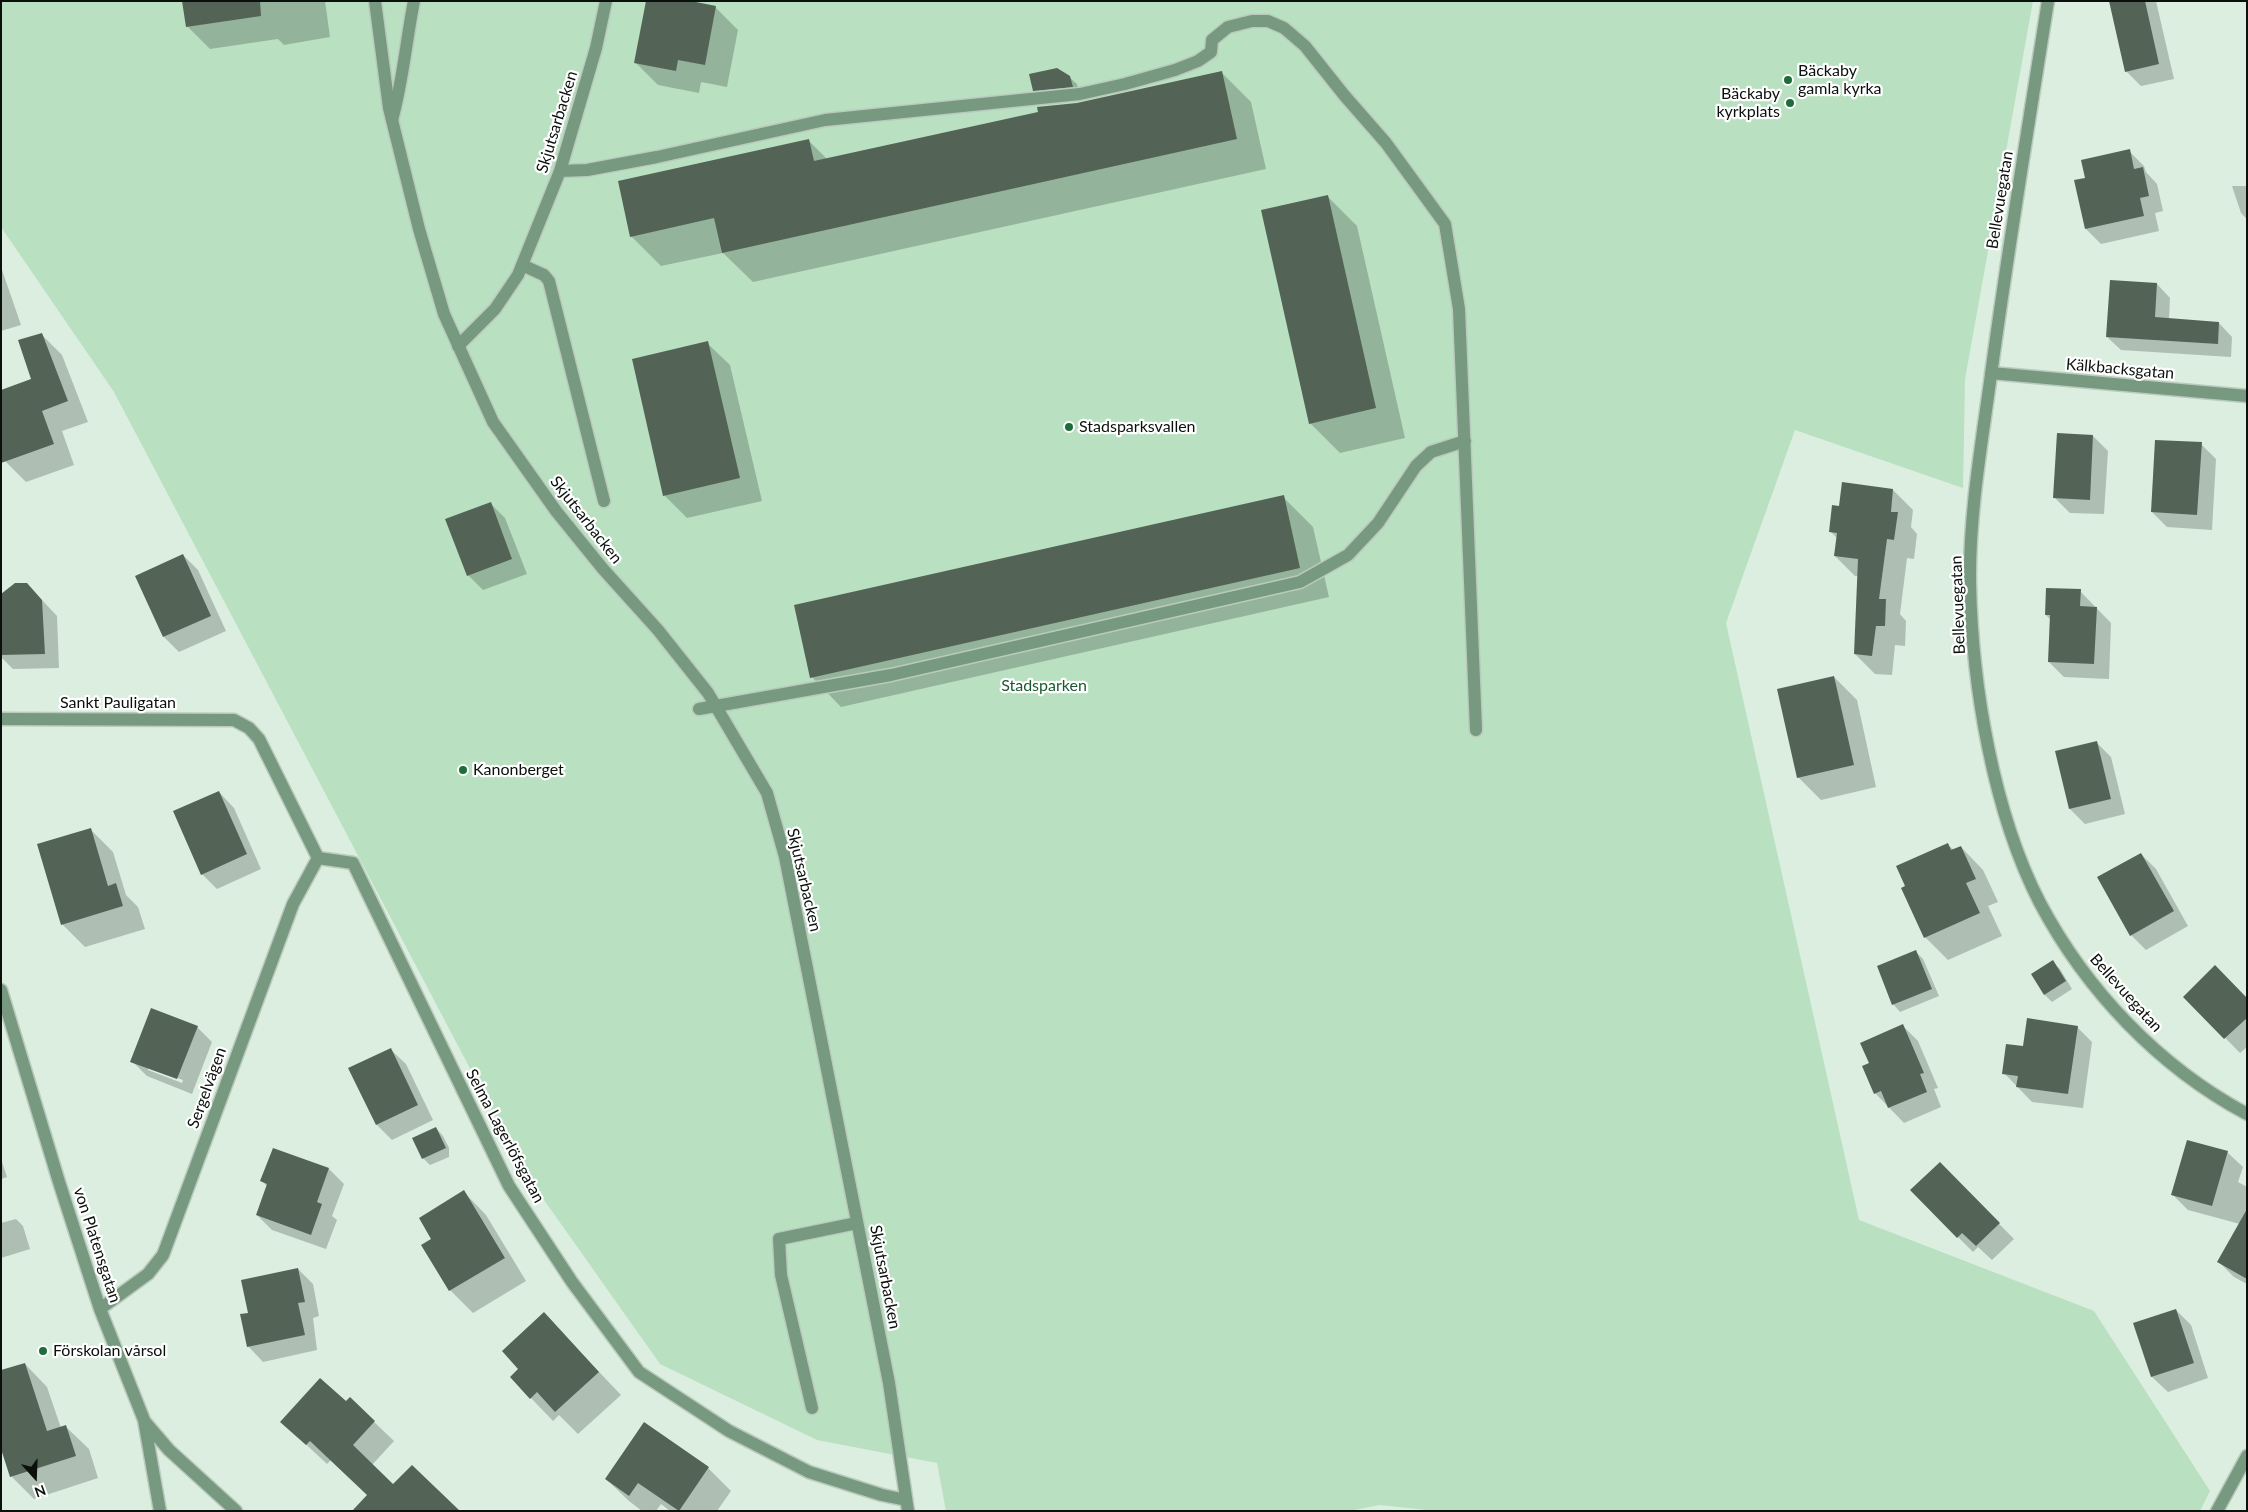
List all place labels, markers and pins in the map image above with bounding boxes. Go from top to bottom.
place label: Bäckaby gamla kyrka [1798,61,1882,99]
marker: Bäckaby gamla kyrka [1782,74,1794,86]
place label: Bäckaby kyrkplats [1716,84,1780,122]
marker: Bäckaby kyrkplats [1784,97,1796,109]
place label: Stadsparksvallen [1079,417,1196,437]
marker: Stadsparksvallen [1063,421,1075,433]
place label: Kanonberget [473,760,564,780]
marker: Kanonberget [457,764,469,776]
place label: Förskolan vårsol [53,1341,166,1361]
marker: Förskolan vårsol [37,1345,49,1357]

